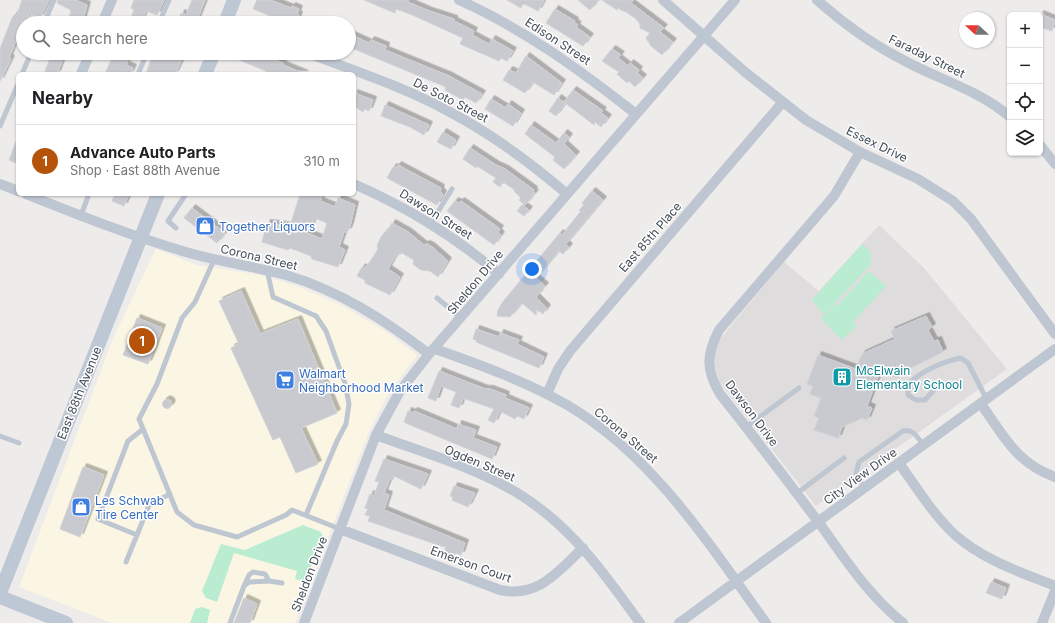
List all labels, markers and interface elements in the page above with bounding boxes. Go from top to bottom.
north arrow [959,12,995,48]
map controls [1007,12,1043,156]
button: + [1007,12,1043,48]
street label: Edison Street [522,14,594,68]
search box [16,16,356,60]
icon: search [30,27,52,49]
text: Search here [62,29,148,48]
street label: Faraday Street [887,31,968,81]
button: − [1007,48,1043,84]
street label: De Soto Street [411,75,491,125]
button: locate [1007,84,1043,120]
text: Nearby [32,88,93,108]
button: layers [1007,120,1043,156]
street label: Essex Drive [844,123,910,165]
text: Advance Auto Parts [70,143,216,162]
text: 1 [42,153,48,169]
text: 310 m [303,153,340,169]
text: Shop · East 88th Avenue [70,162,220,178]
street label: Dawson Street [397,186,475,242]
street label: East 85th Place [616,199,684,275]
shop icon: Together Liquors [194,215,216,237]
place label: Together Liquors [219,219,315,234]
street label: Corona Street [219,241,299,273]
street label: Sheldon Drive [444,247,506,317]
your location [522,259,542,279]
pin: 1 [129,326,155,356]
street label: East 88th Avenue [54,344,104,442]
place label: McElwain Elementary School [856,363,962,392]
place label: Walmart Neighborhood Market [299,366,423,395]
building icon: McElwain Elementary School [831,366,853,388]
supermarket icon: Walmart Neighborhood Market [274,369,296,391]
street label: Dawson Drive [722,377,782,449]
street label: Corona Street [591,404,661,466]
street label: Ogden Street [442,441,518,485]
street label: City View Drive [820,444,900,508]
place label: Les Schwab Tire Center [95,493,164,522]
shop icon: Les Schwab Tire Center [70,496,92,518]
street label: Sheldon Drive [288,534,330,614]
street label: Emerson Court [429,542,514,586]

